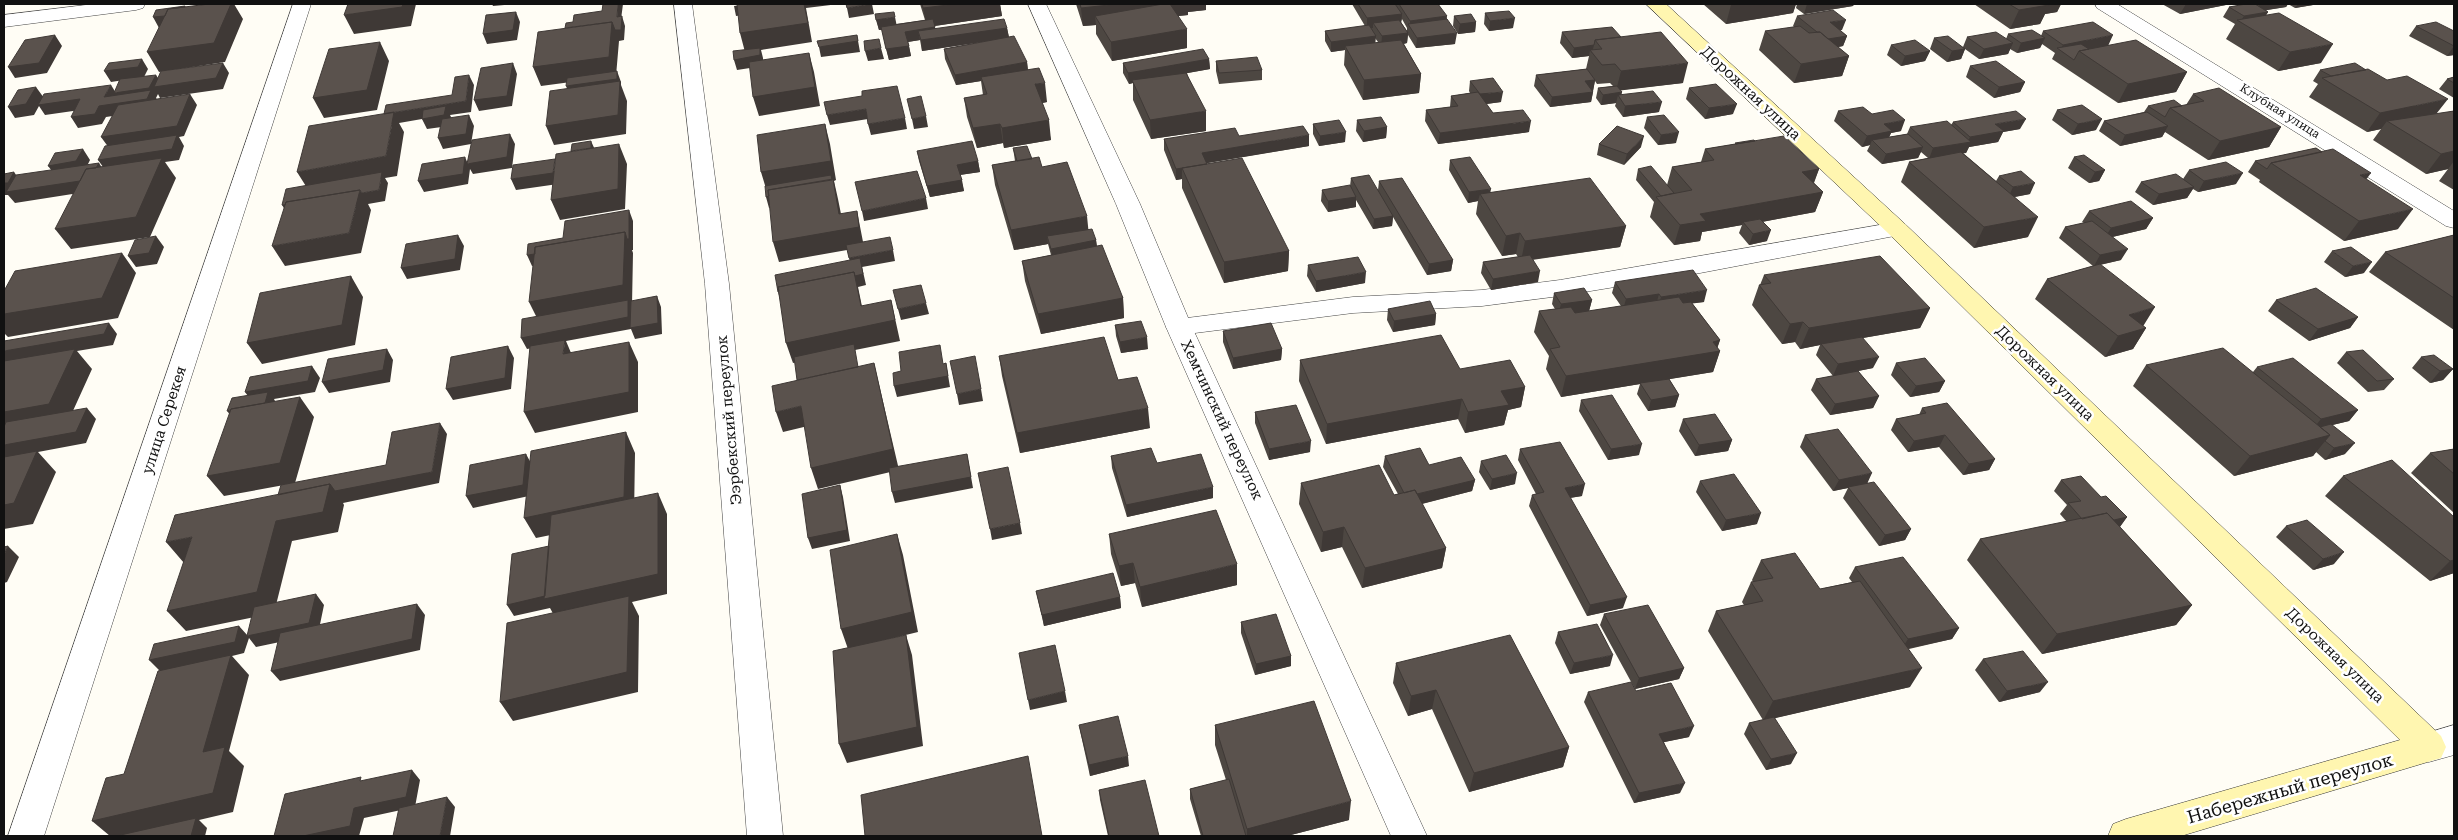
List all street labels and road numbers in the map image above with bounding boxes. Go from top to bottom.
street label: Дорожная улица [1698,42,1804,144]
street label: Клубная улица [2237,81,2323,141]
street label: Дорожная улица [1992,322,2098,424]
street label: Ээрбекский переулок [713,334,745,506]
street label: Хемчинский переулок [1177,337,1267,503]
street label: улица Серекея [138,364,190,476]
street label: Дорожная улица [2282,604,2388,706]
street label: Набережный переулок [2185,749,2395,827]

